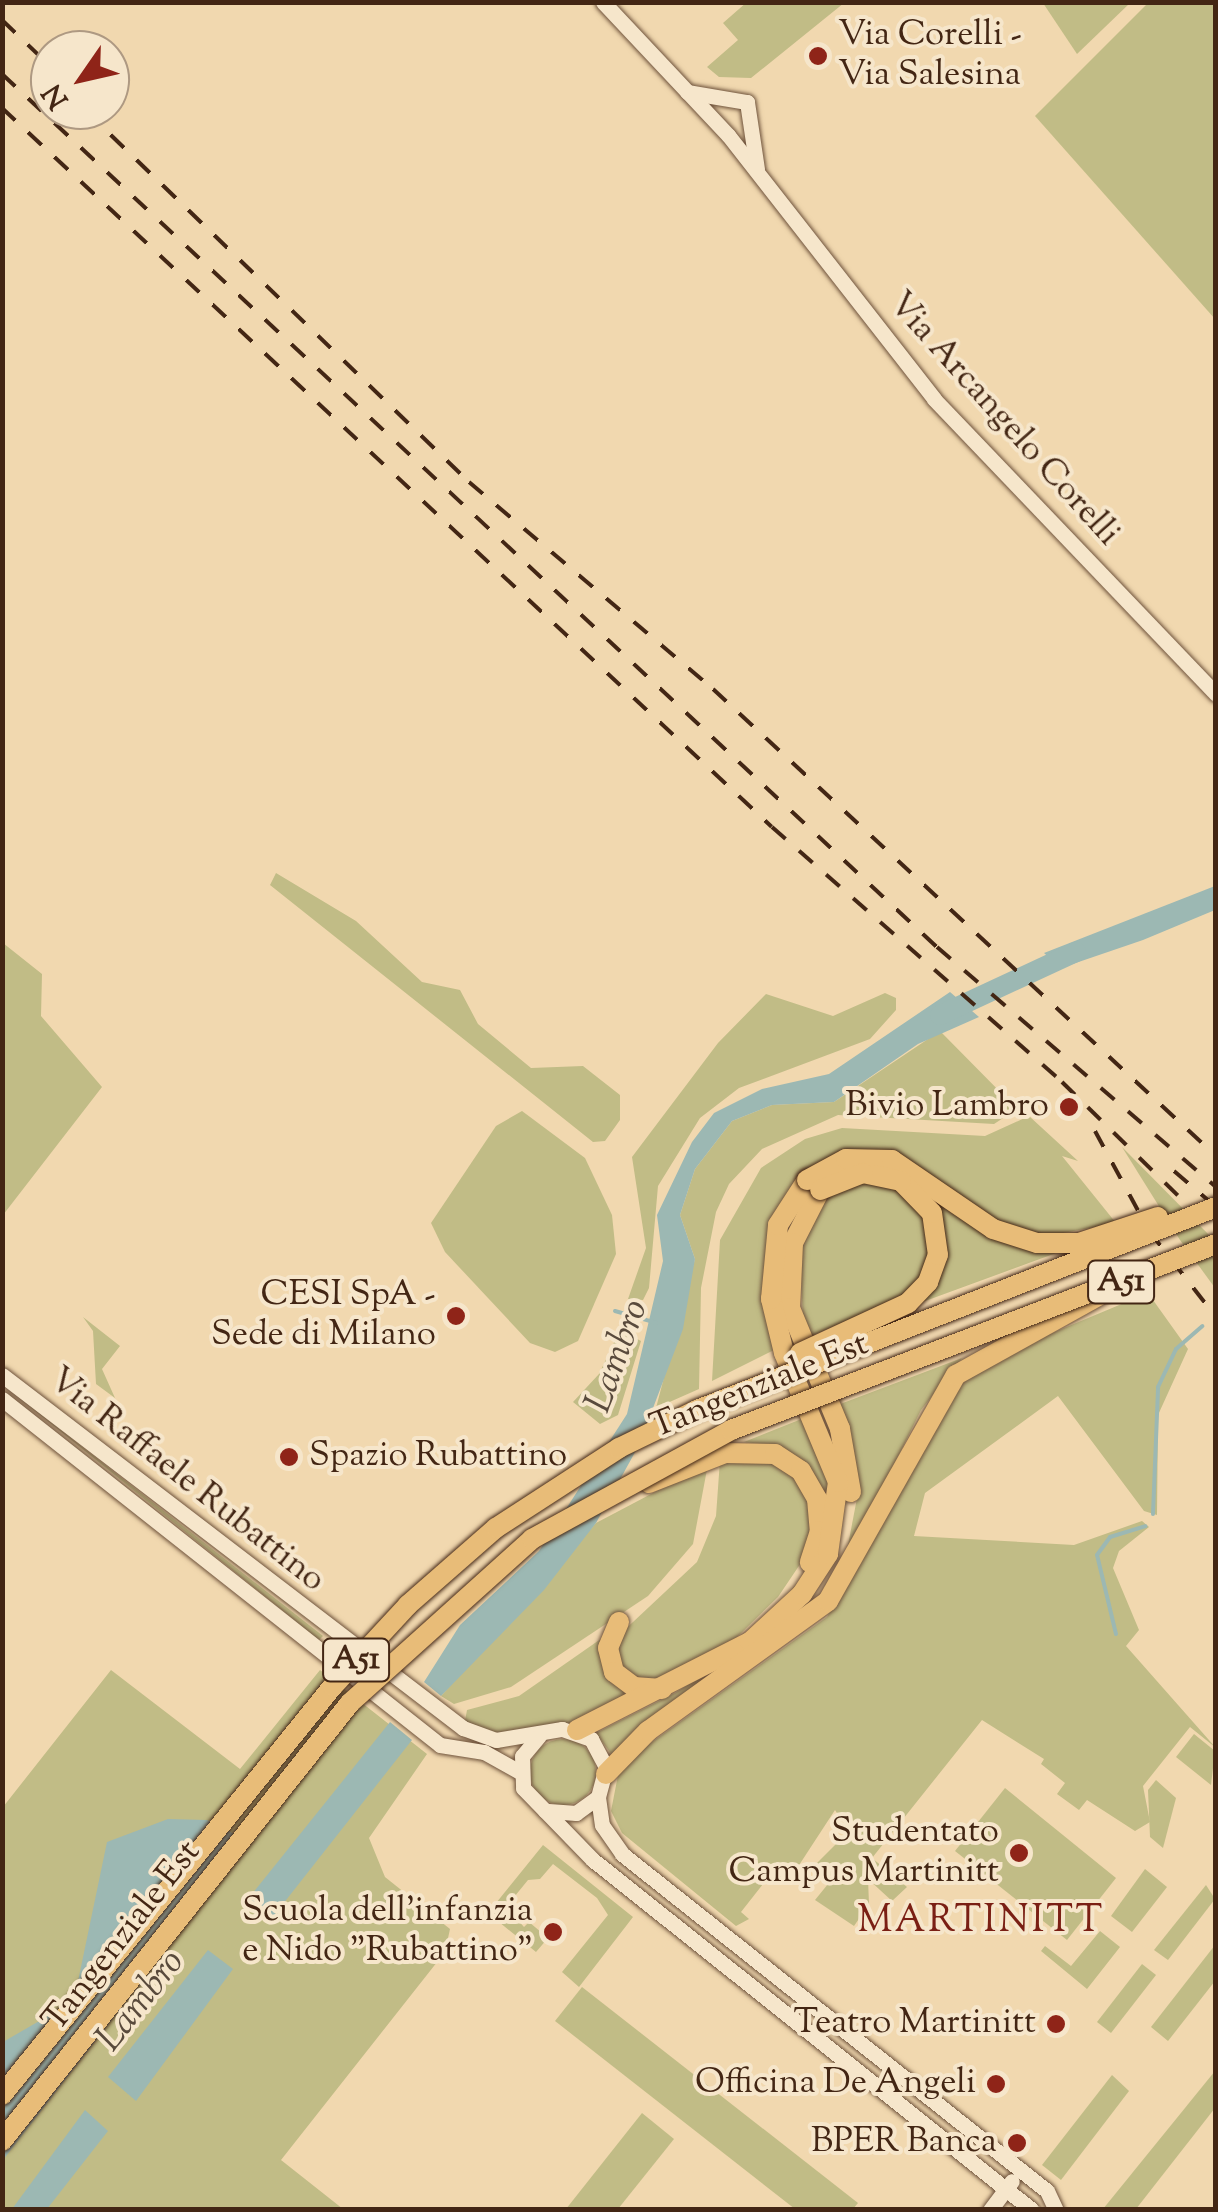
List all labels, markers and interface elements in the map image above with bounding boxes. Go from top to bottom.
place label: Via Corelli - Via Salesina [838,15,1022,97]
north arrow [30,30,130,130]
marker: Via Corelli - Via Salesina [807,45,829,67]
text: N [34,75,80,116]
street label: Via Arcangelo Corelli [878,284,1128,556]
place label: Bivio Lambro [845,1086,1049,1128]
marker: Bivio Lambro [1058,1096,1080,1118]
road number: A51 [1086,1255,1156,1309]
place label: CESI SpA - Sede di Milano [211,1275,436,1357]
water label: Lambro [578,1294,660,1420]
marker: CESI SpA - Sede di Milano [445,1305,467,1327]
street label: Tangenziale Est [645,1324,875,1450]
street label: Via Raffaele Rubattino [39,1360,333,1602]
place label: Spazio Rubattino [309,1436,567,1478]
marker: Spazio Rubattino [278,1446,300,1468]
road number: A51 [321,1633,391,1687]
place label: Studentato Campus Martinitt [729,1812,999,1894]
street label: Tangenziale Est [35,1833,211,2041]
marker: Studentato Campus Martinitt [1008,1842,1030,1864]
place label: Scuola dell'infanzia e Nido "Rubattino" [242,1891,533,1973]
district label: MARTINITT [857,1900,1105,1946]
marker: Scuola dell'infanzia e Nido "Rubattino" [542,1921,564,1943]
water label: Lambro [88,1942,196,2062]
place label: Teatro Martinitt [793,2003,1036,2045]
marker: Teatro Martinitt [1045,2013,1067,2035]
place label: Officina De Angeli [695,2063,976,2105]
marker: Officina De Angeli [985,2073,1007,2095]
place label: BPER Banca [811,2122,997,2164]
marker: BPER Banca [1006,2132,1028,2154]

